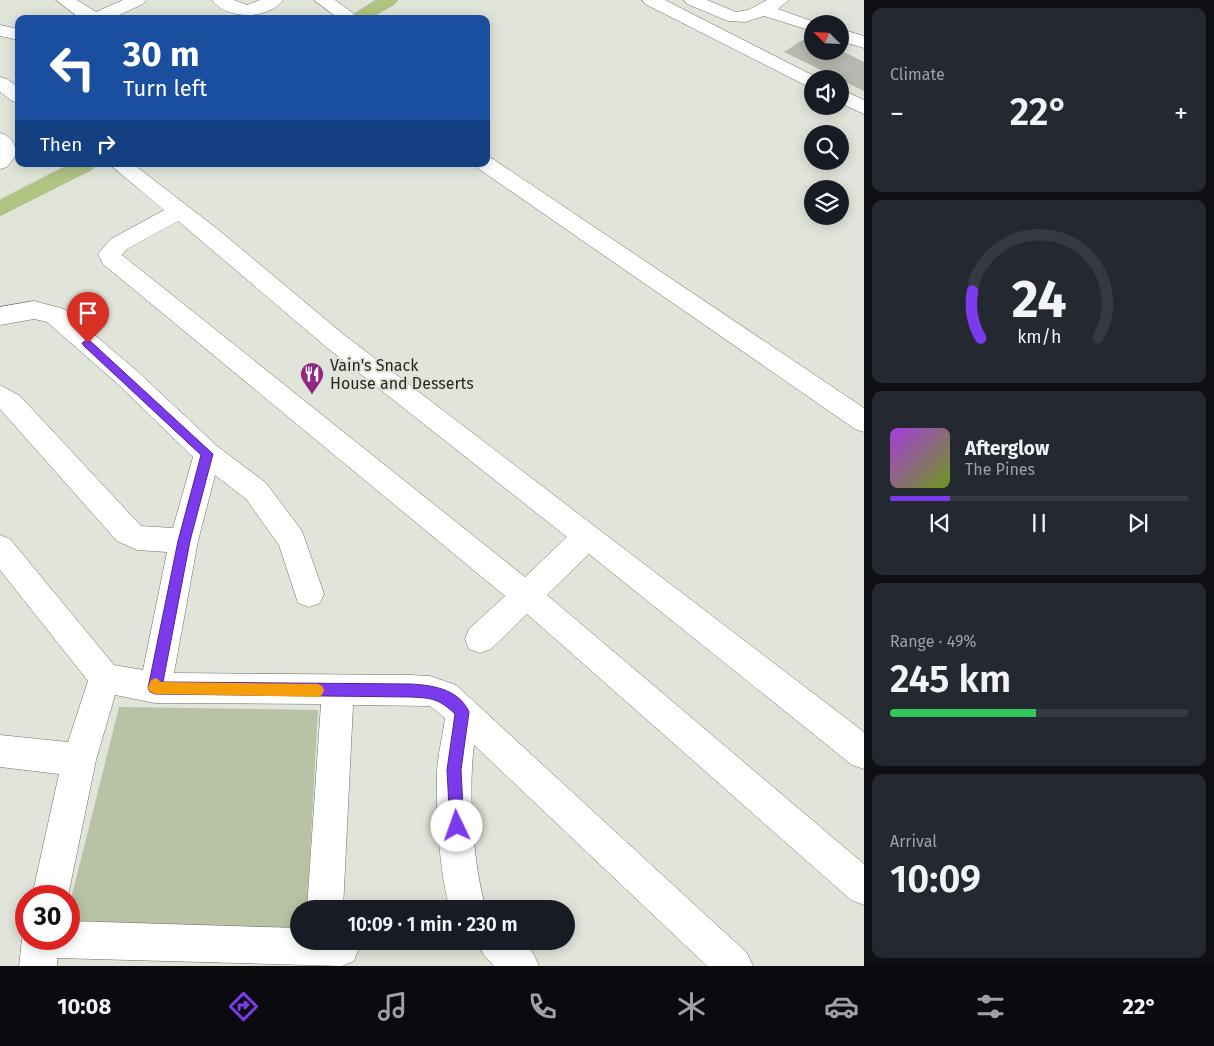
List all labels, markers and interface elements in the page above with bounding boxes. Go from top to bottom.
north arrow [804,15,849,60]
map controls [804,15,849,225]
text: 30 m [123,33,200,75]
icon: left [40,35,105,100]
text: Climate [890,65,945,84]
button: sound [804,70,849,115]
text: Turn left [123,75,207,102]
text: 22° [1010,89,1068,135]
text: − [890,97,904,130]
text: + [1174,97,1188,130]
button: search [804,125,849,170]
icon: right [92,130,120,158]
text: Then [40,133,82,156]
button: layers [804,180,849,225]
text: 24 [1012,268,1066,331]
pin [67,292,109,343]
icon: arrive [74,299,102,327]
text: km/h [1017,326,1061,348]
place label: Vain's Snack House and Desserts [330,356,474,393]
restaurant icon: Vain's Snack House and Desserts [299,361,325,395]
text: Afterglow [965,437,1049,460]
text: The Pines [965,460,1035,479]
icon: previous [926,509,954,537]
icon: pause [1025,509,1053,537]
icon: next [1124,509,1152,537]
text: Range · 49% [890,632,977,651]
text: 245 km [890,656,1011,702]
position arrow [430,799,482,851]
text: Arrival [890,832,937,851]
text: 10:09 [890,856,981,902]
speed limit sign: 30 [15,885,80,950]
text: 10:09 · 1 min · 230 m [347,913,518,936]
icon: directions [226,989,261,1024]
icon: music [375,989,410,1024]
icon: phone [525,989,560,1024]
icon: climate [674,989,709,1024]
icon: car [824,989,859,1024]
icon: filters [973,989,1008,1024]
text: 10:08 [57,993,111,1020]
text: 22° [1123,993,1157,1020]

